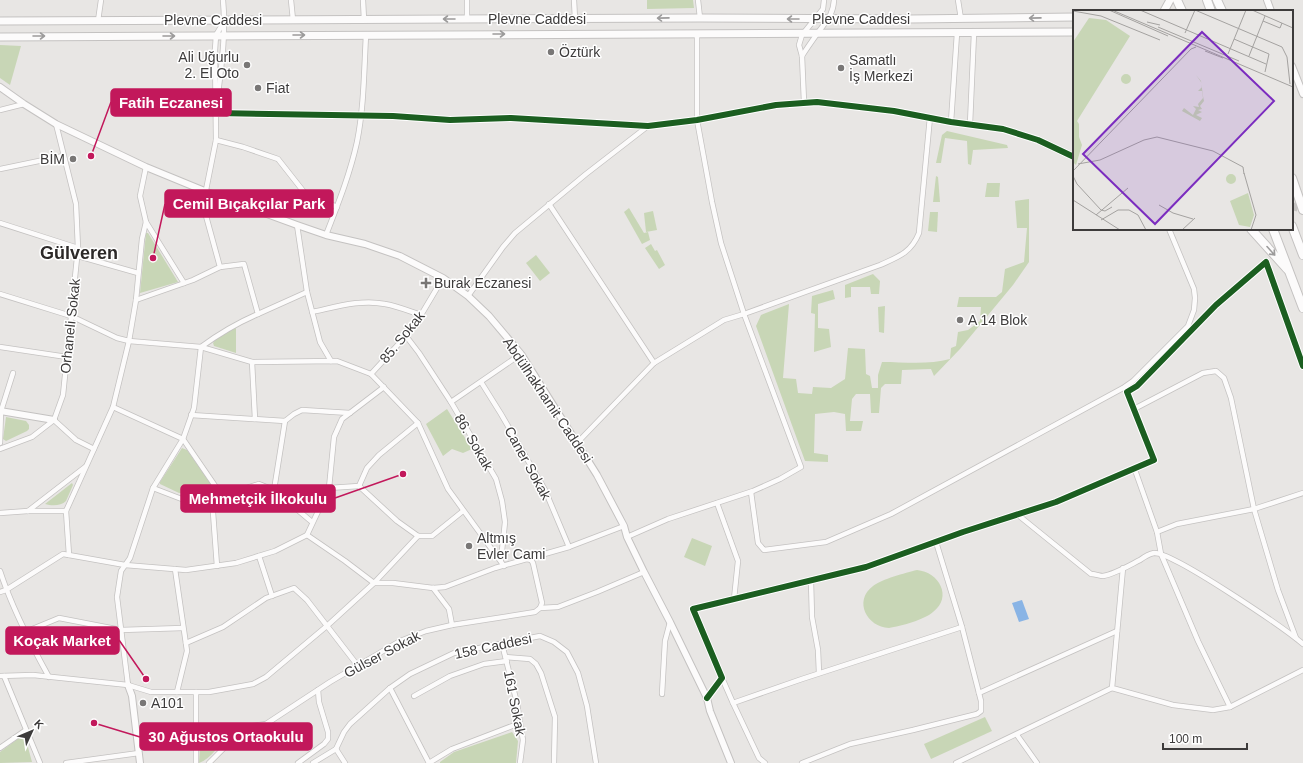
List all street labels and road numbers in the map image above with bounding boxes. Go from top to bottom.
street label: Plevne Caddesi [488,11,586,27]
street label: Plevne Caddesi [812,11,910,27]
street label: Plevne Caddesi [164,12,262,28]
street label: Orhaneli Sokak [57,277,83,374]
street label: 85. Sokak [376,307,428,366]
street label: Abdülhakhamit Caddesi [500,334,596,466]
street label: 86. Sokak [452,411,497,474]
street label: Caner Sokak [501,424,555,503]
street label: Gülser Sokak [341,627,424,681]
street label: 158 Caddesi [453,630,533,662]
street label: 161 Sokak [501,669,529,738]

